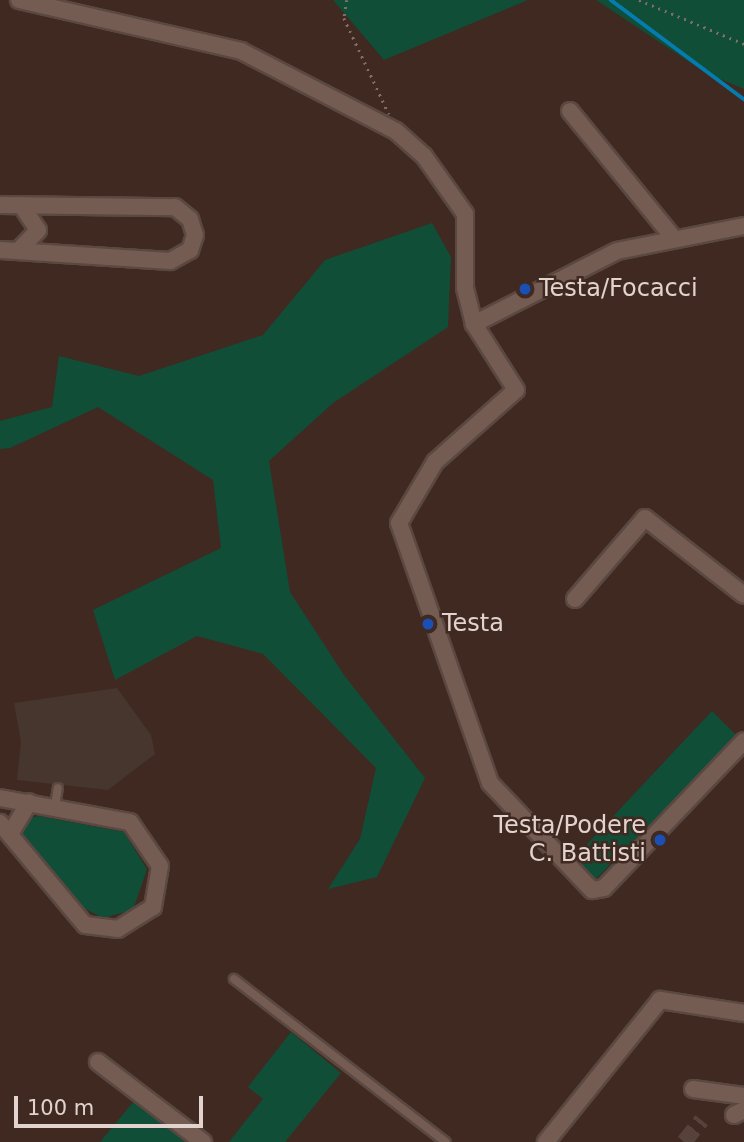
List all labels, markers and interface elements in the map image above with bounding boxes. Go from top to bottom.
place label: Testa/Focacci [539,275,698,303]
marker: Testa/Focacci [517,281,533,297]
place label: Testa [442,610,504,638]
marker: Testa [420,616,436,632]
place label: Testa/Podere C. Battisti [494,812,646,868]
marker: Testa/Podere C. Battisti [652,832,668,848]
scale bar [18,1082,206,1126]
text: 100 m [27,1096,94,1120]

